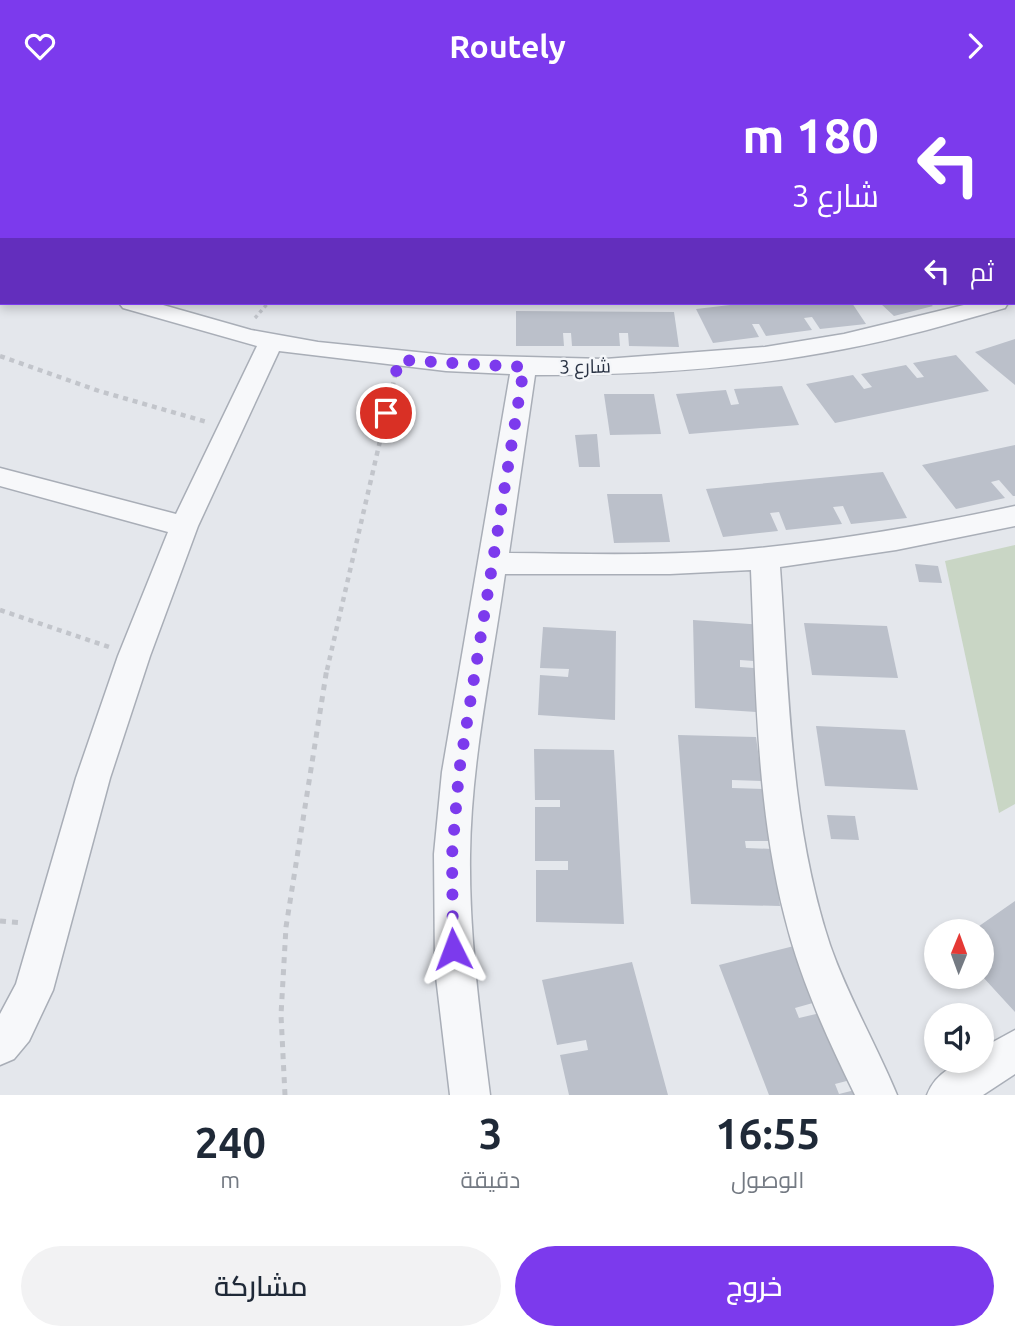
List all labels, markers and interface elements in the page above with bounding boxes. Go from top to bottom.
icon: heart [21,27,59,65]
icon: forward [956,27,994,65]
text: Routely [449,28,566,64]
text: 180 m [742,107,879,162]
icon: left [903,119,994,210]
text: شارع 3 [792,177,879,213]
icon: left [918,252,956,290]
text: ثم [970,257,994,286]
street label: شارع 3 [559,355,611,380]
pin [356,383,416,443]
icon: arrive [367,394,405,432]
position arrow [416,912,490,986]
north arrow [924,919,994,989]
map controls [924,919,994,1073]
button: sound [924,1003,994,1073]
text: 3 [479,1110,502,1157]
text: 16:55 [715,1110,820,1157]
text: 240 [195,1119,266,1166]
text: m [220,1167,240,1192]
text: دقيقة [461,1167,520,1192]
text: الوصول [731,1167,804,1192]
button: مشاركة [21,1246,501,1326]
button: خروج [515,1246,994,1326]

